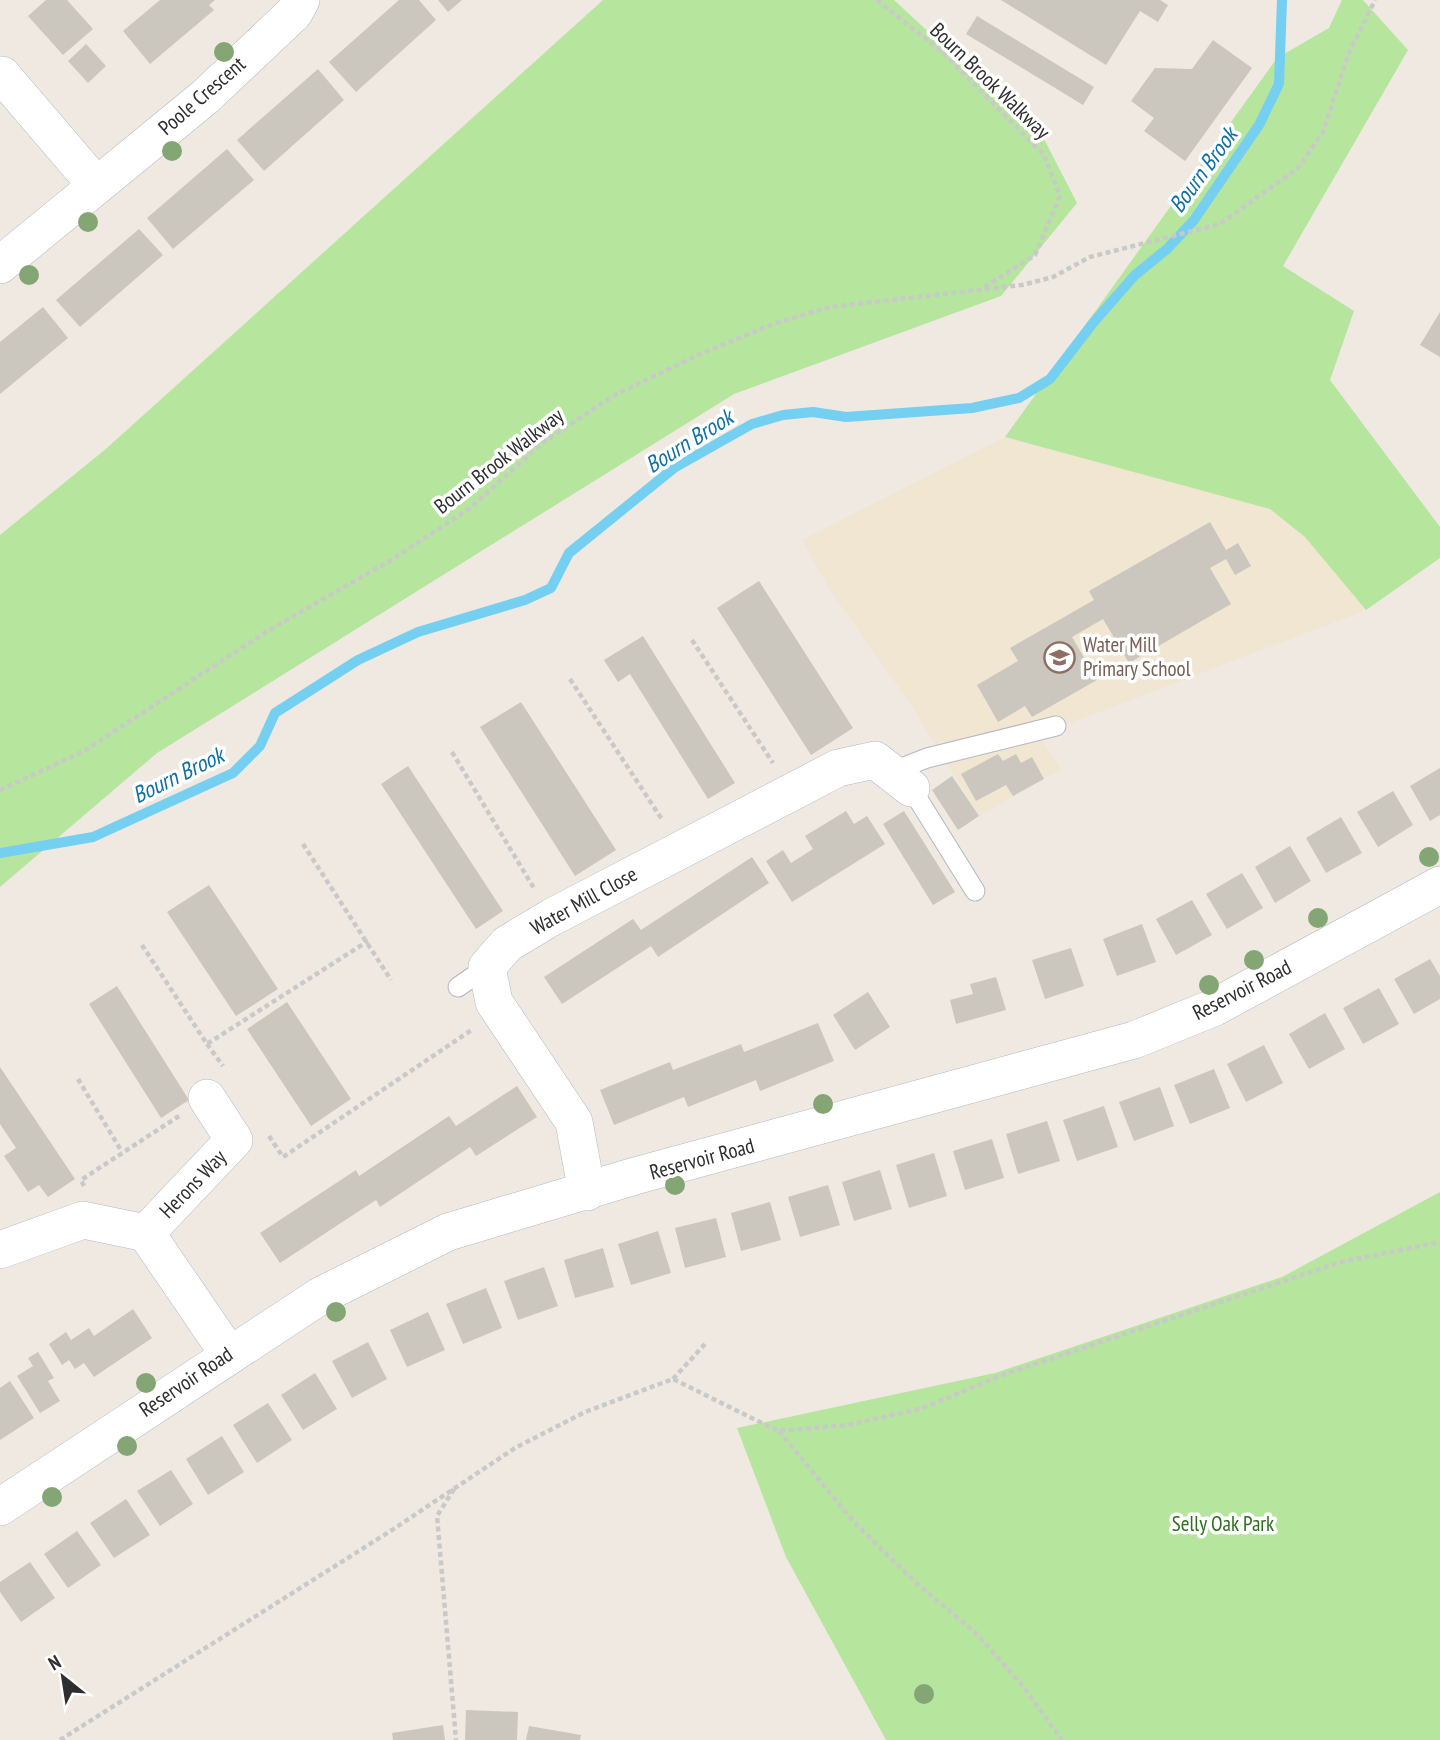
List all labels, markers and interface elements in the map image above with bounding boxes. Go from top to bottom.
street label: Bourn Brook Walkway [925,17,1056,145]
street label: Poole Crescent [153,50,251,141]
water label: Bourn Brook [1162,119,1245,218]
water label: Bourn Brook [640,401,741,479]
street label: Bourn Brook Walkway [429,402,569,519]
place label: Water Mill Primary School [1083,631,1191,682]
school or university icon: Water Mill Primary School [1043,640,1077,674]
water label: Bourn Brook [127,739,231,809]
street label: Water Mill Close [526,860,642,941]
street label: Reservoir Road [1188,953,1296,1026]
street label: Reservoir Road [647,1132,757,1185]
street label: Herons Way [153,1144,232,1224]
street label: Reservoir Road [134,1340,238,1423]
park label: Selly Oak Park [1172,1510,1274,1537]
north arrow [28,1642,98,1712]
text: N [44,1649,65,1675]

